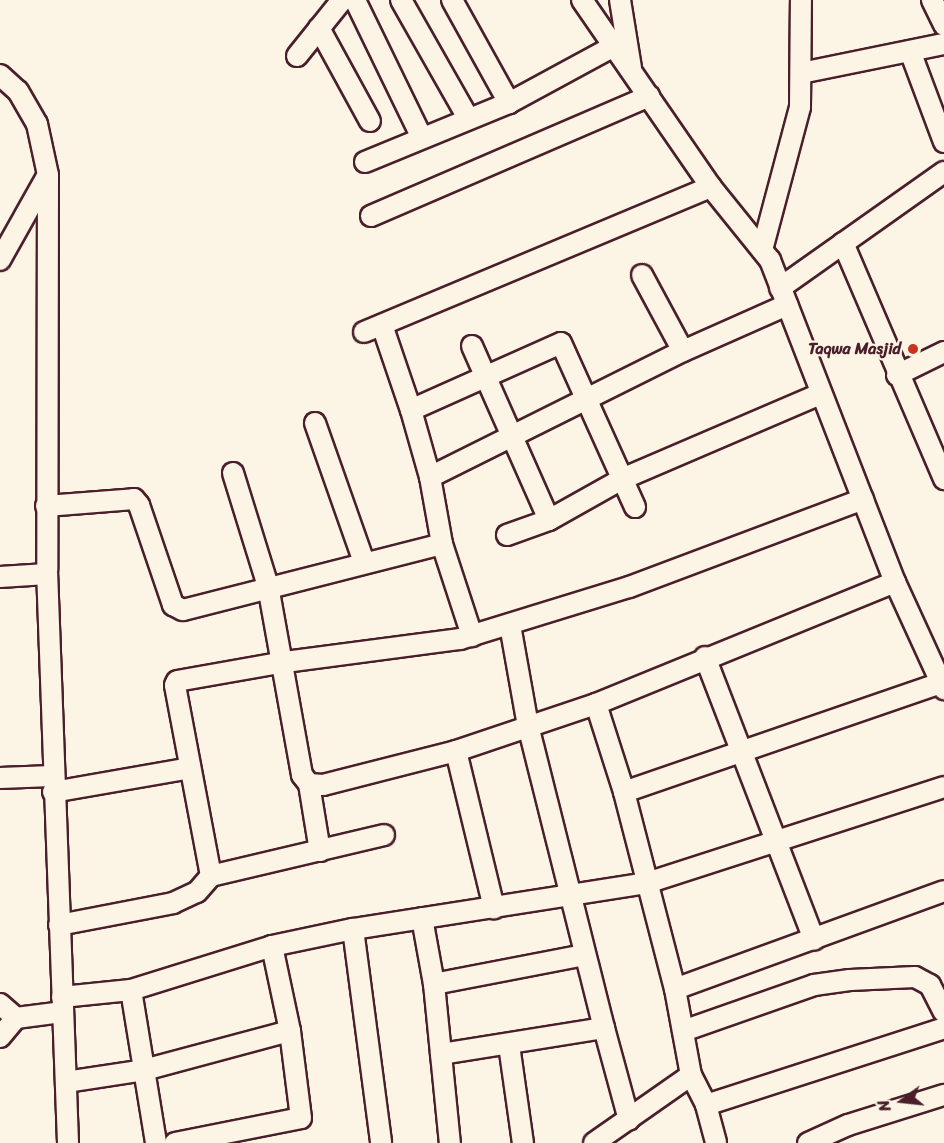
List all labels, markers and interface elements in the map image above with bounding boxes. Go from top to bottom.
place label: Taqwa Masjid [808,339,901,359]
marker: Taqwa Masjid [906,342,920,356]
north arrow [872,1071,932,1131]
text: N [869,1097,900,1115]

